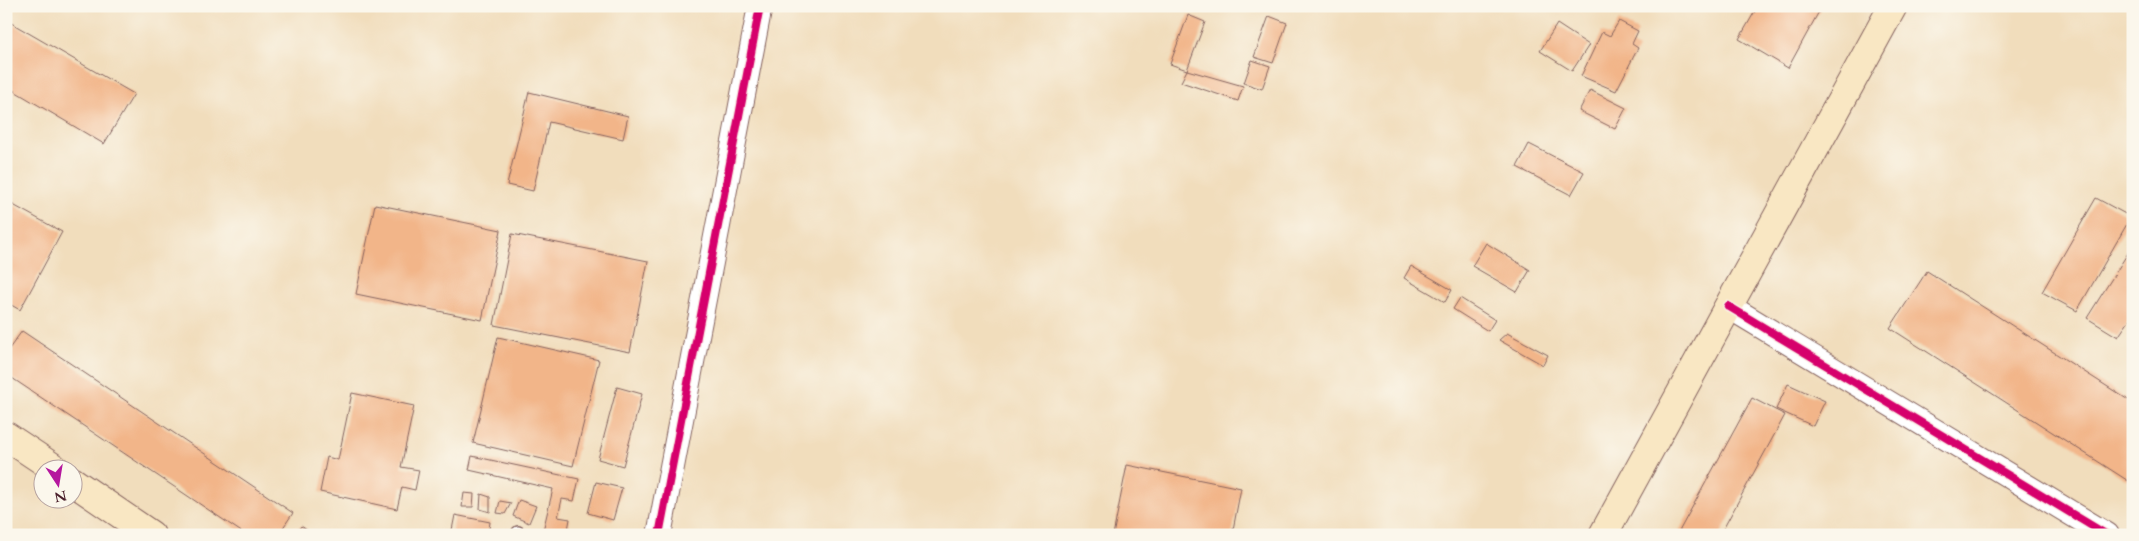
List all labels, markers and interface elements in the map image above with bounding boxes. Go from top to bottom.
north arrow [32,458,82,508]
text: N [53,486,69,507]

